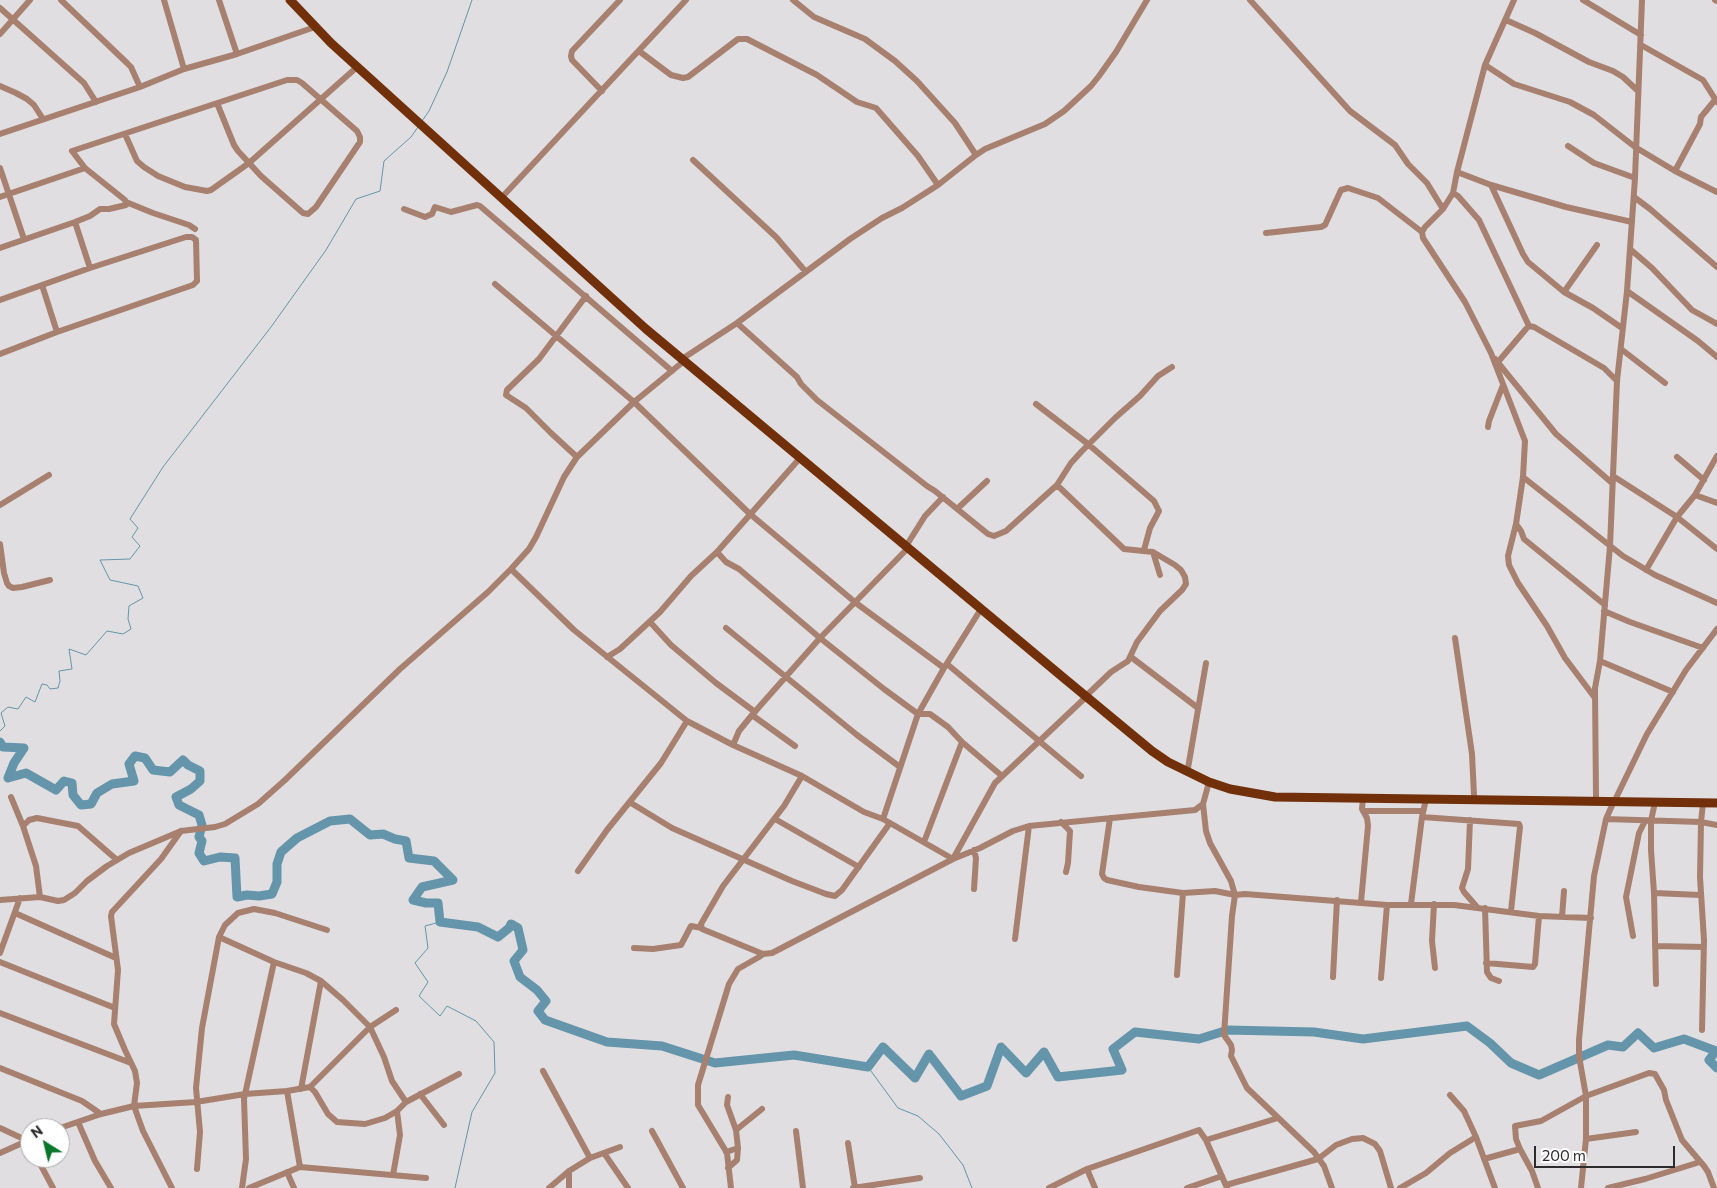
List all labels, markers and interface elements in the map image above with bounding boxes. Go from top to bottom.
north arrow [20,1118,70,1168]
text: N [27,1121,46,1141]
scale bar [1537,1136,1678,1168]
text: 200 m [1542,1146,1586,1164]

